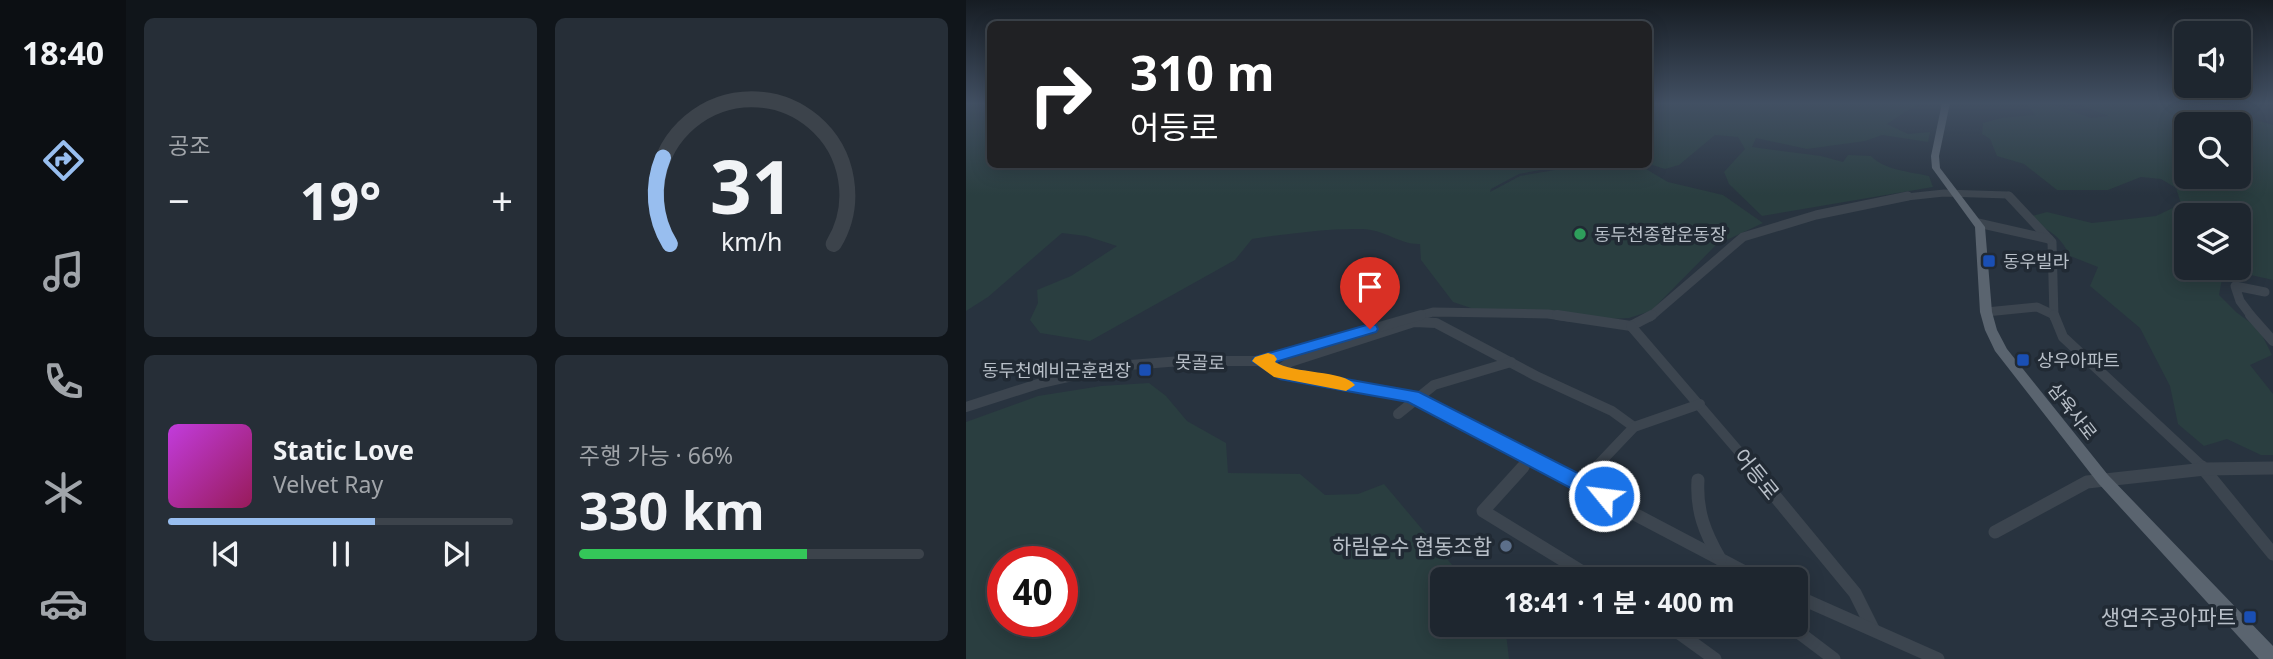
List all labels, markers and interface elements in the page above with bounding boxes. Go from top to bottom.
map controls [2174,21,2251,280]
button: sound [2174,21,2251,98]
text: 18:40 [22,31,104,74]
text: 310 m [1130,39,1275,105]
icon: right [1015,49,1106,140]
text: 어등로 [1130,105,1218,148]
button: search [2174,112,2251,189]
text: 공조 [168,129,210,161]
icon: directions [39,136,88,185]
text: 31 [710,136,793,235]
text: 19° [300,164,381,235]
text: − [168,174,190,226]
text: + [491,174,513,226]
button: layers [2174,203,2251,280]
place label: 동두천종합운동장 [1594,222,1726,246]
text: km/h [721,223,782,257]
marker: 동두천종합운동장 [1572,226,1588,242]
icon: music [39,247,88,296]
place label: 동우빌라 [2003,249,2070,273]
marker: 동우빌라 [1981,253,1997,269]
pin [1340,257,1400,329]
icon: arrive [1351,268,1389,306]
place label: 상우아파트 [2037,348,2120,372]
street label: 못골로 [1175,350,1225,374]
marker: 상우아파트 [2015,352,2031,368]
icon: phone [39,357,88,406]
place label: 동두천예비군훈련장 [982,358,1131,382]
marker: 동두천예비군훈련장 [1137,362,1153,378]
street label: 삼육사로 [2043,378,2103,444]
text: Static Love [273,432,414,468]
text: 주행 가능 · 66% [579,439,733,471]
street label: 어등로 [1728,443,1786,505]
position arrow [1567,459,1641,533]
icon: climate [39,468,88,517]
text: Velvet Ray [273,468,383,500]
text: 330 km [579,474,765,545]
place label: 하림운수 협동조합 [1332,532,1492,560]
icon: previous [207,535,245,573]
icon: pause [322,535,360,573]
icon: next [437,535,475,573]
marker: 하림운수 협동조합 [1498,538,1514,554]
speed limit sign: 40 [987,546,1078,637]
icon: car [39,579,88,628]
text: 18:41 · 1 분 · 400 m [1504,584,1734,620]
place label: 생연주공아파트 [2101,603,2236,631]
marker: 생연주공아파트 [2242,609,2258,625]

